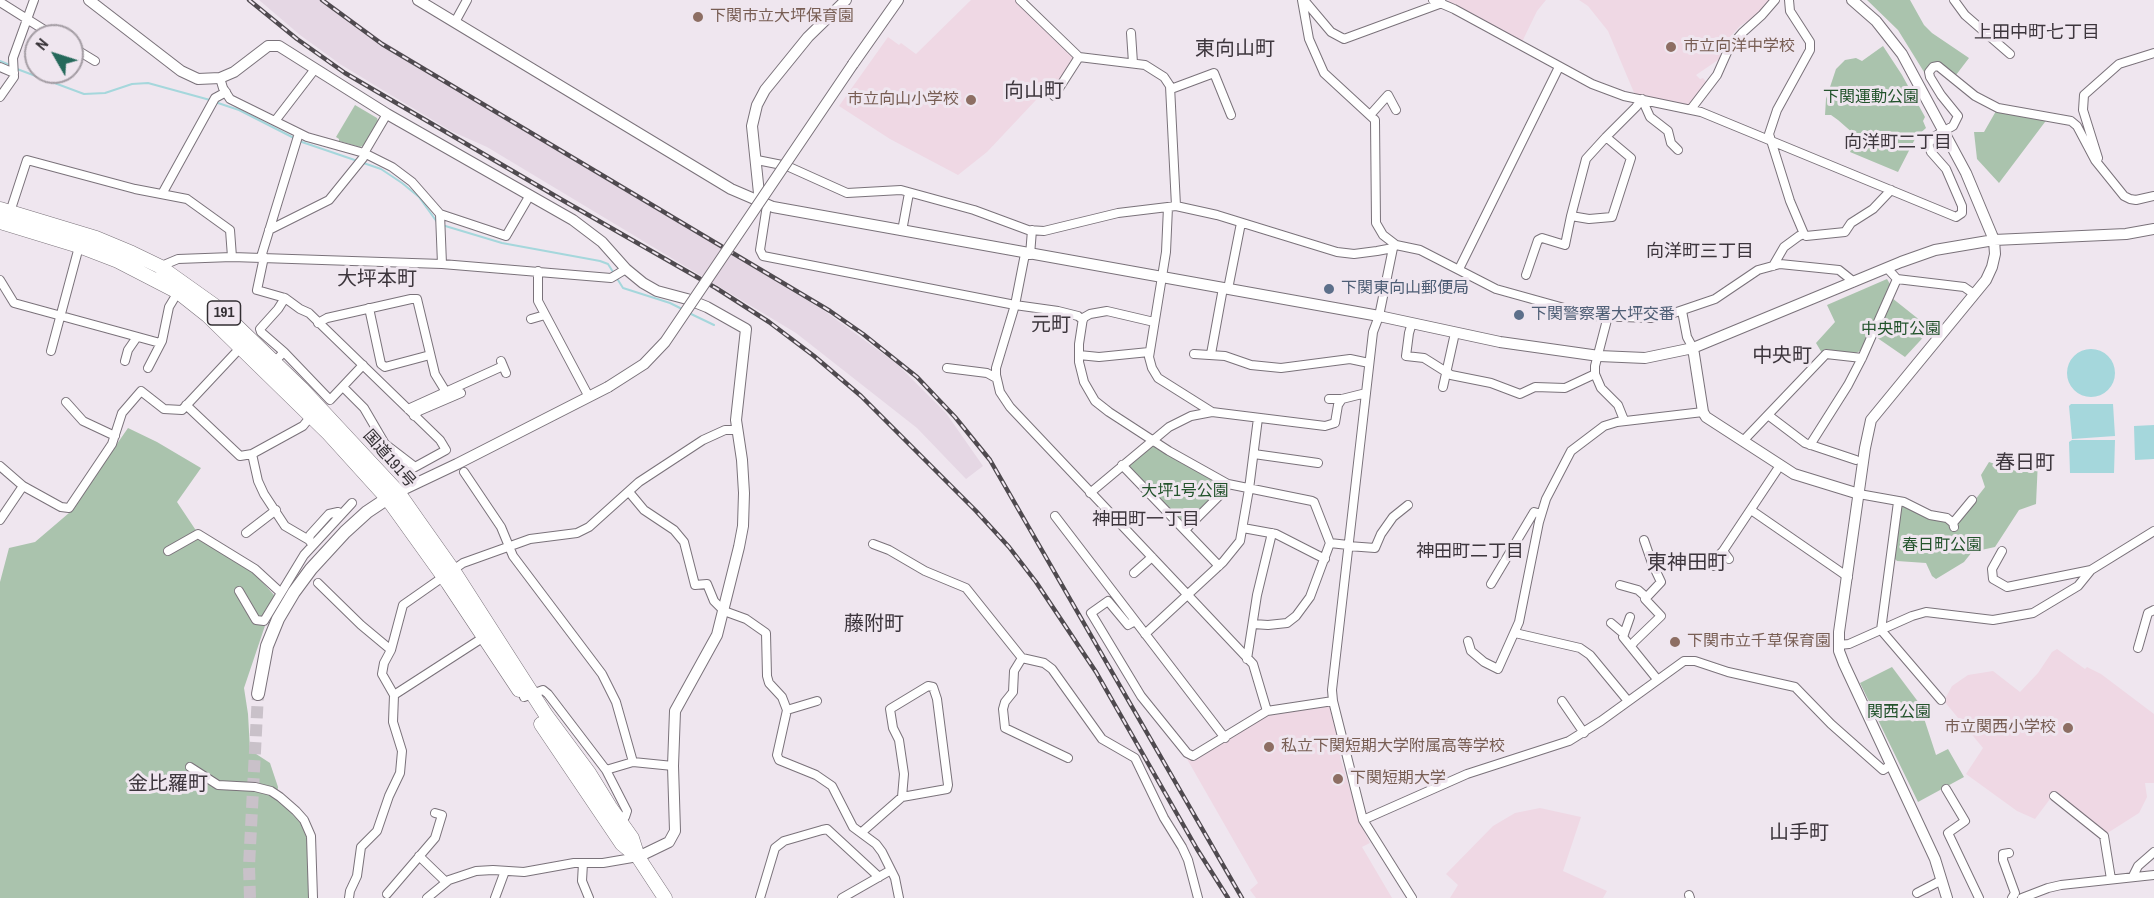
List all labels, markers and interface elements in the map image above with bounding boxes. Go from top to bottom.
place label: 下関市立大坪保育園 [710,7,854,27]
marker: 下関市立大坪保育園 [691,10,705,24]
district label: 上田中町七丁目 [1974,22,2100,44]
north arrow [24,24,84,84]
text: N [30,33,53,55]
place label: 市立向洋中学校 [1683,37,1795,57]
district label: 東向山町 [1195,38,1275,62]
marker: 市立向洋中学校 [1664,40,1678,54]
district label: 向山町 [1004,80,1064,104]
park label: 下関運動公園 [1823,88,1919,108]
place label: 市立向山小学校 [847,90,959,110]
marker: 市立向山小学校 [964,93,978,107]
district label: 向洋町二丁目 [1844,132,1952,154]
district label: 向洋町三丁目 [1646,241,1754,263]
district label: 大坪本町 [337,268,417,292]
place label: 下関東向山郵便局 [1341,279,1469,299]
marker: 下関東向山郵便局 [1322,282,1336,296]
road number: 191 [208,301,240,325]
place label: 下関警察署大坪交番 [1531,305,1675,325]
marker: 下関警察署大坪交番 [1512,308,1526,322]
district label: 元町 [1031,314,1071,338]
park label: 中央町公園 [1861,320,1941,340]
district label: 中央町 [1752,345,1812,369]
street label: 国道191号 [359,426,419,492]
district label: 春日町 [1995,452,2055,476]
park label: 大坪1号公園 [1141,482,1229,502]
district label: 神田町一丁目 [1092,509,1200,531]
park label: 春日町公園 [1902,536,1982,556]
district label: 神田町二丁目 [1416,541,1524,563]
district label: 東神田町 [1647,552,1727,576]
district label: 藤附町 [844,613,904,637]
place label: 下関市立千草保育園 [1687,632,1831,652]
marker: 下関市立千草保育園 [1668,635,1682,649]
park label: 関西公園 [1867,703,1931,723]
place label: 市立関西小学校 [1944,718,2056,738]
marker: 市立関西小学校 [2061,721,2075,735]
place label: 私立下関短期大学附属高等学校 [1281,737,1505,757]
marker: 私立下関短期大学附属高等学校 [1262,740,1276,754]
place label: 下関短期大学 [1350,769,1446,789]
marker: 下関短期大学 [1331,772,1345,786]
district label: 金比羅町 [128,773,208,797]
district label: 山手町 [1769,822,1829,846]

